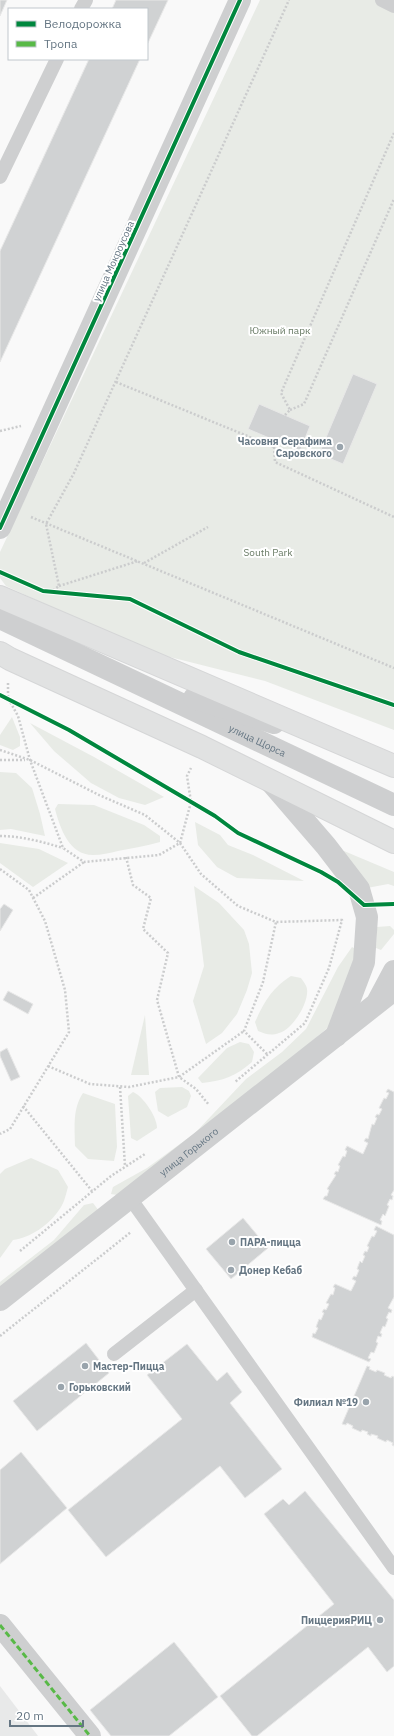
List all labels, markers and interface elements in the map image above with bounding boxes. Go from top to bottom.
legend [8,8,148,60]
text: Велодорожка [44,16,122,31]
text: Тропа [44,36,78,51]
street label: улица Мокроусова [90,218,137,304]
park label: Южный парк [250,324,311,337]
place label: Часовня Серафима Саровского [238,435,332,460]
marker: Часовня Серафима Саровского [335,442,345,452]
park label: South Park [244,546,293,559]
street label: улица Щорса [227,722,289,760]
street label: улица Горького [157,1125,221,1179]
place label: ПАРА-пицца [240,1236,301,1249]
marker: ПАРА-пицца [227,1237,237,1247]
place label: Донер Кебаб [239,1264,302,1277]
marker: Донер Кебаб [226,1265,236,1275]
place label: Мастер-Пицца [93,1360,165,1373]
marker: Мастер-Пицца [80,1361,90,1371]
place label: Горьковский [69,1381,131,1394]
marker: Горьковский [56,1382,66,1392]
place label: Филиал №19 [294,1396,358,1409]
marker: Филиал №19 [361,1397,371,1407]
place label: ПиццерияРИЦ [301,1614,372,1627]
marker: ПиццерияРИЦ [375,1615,385,1625]
scale bar [10,1702,83,1728]
text: 20 m [16,1708,44,1723]

